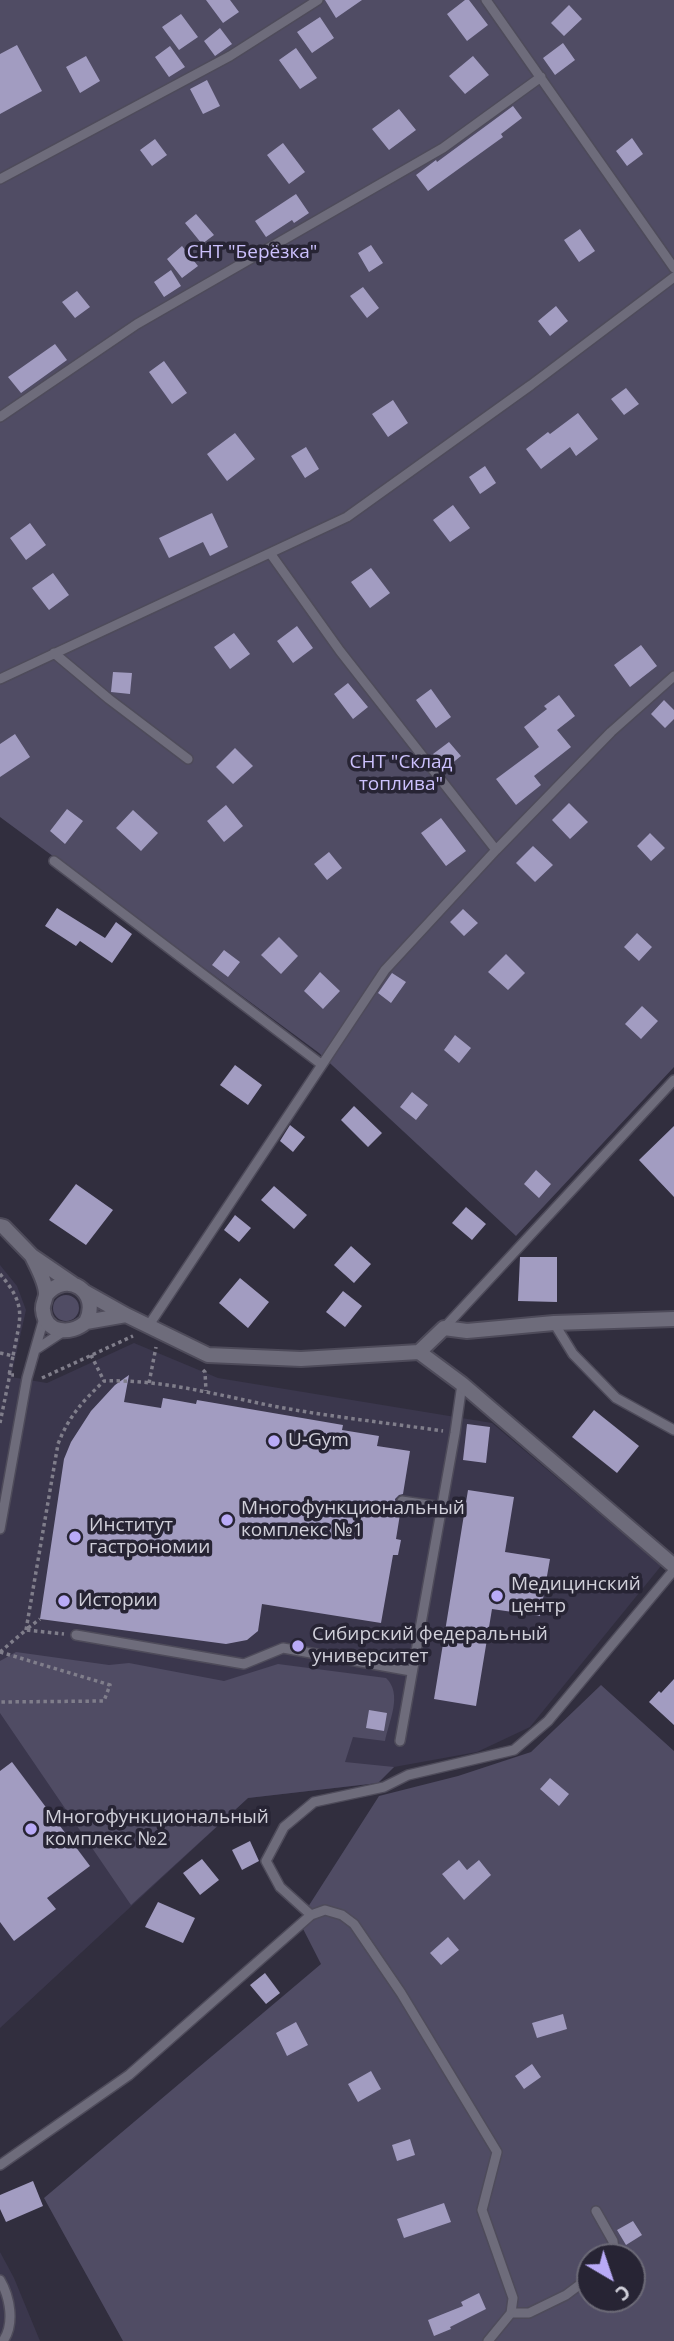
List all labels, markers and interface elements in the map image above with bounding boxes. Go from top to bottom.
park label: СНТ "Берёзка" [187,242,317,264]
park label: СНТ "Склад топлива" [349,752,453,796]
place label: U-Gym [288,1430,349,1452]
marker: U-Gym [266,1433,282,1449]
place label: Многофункциональный комплекс №1 [241,1498,465,1542]
marker: Многофункциональный комплекс №1 [219,1512,235,1528]
place label: Институт гастрономии [89,1515,210,1559]
marker: Институт гастрономии [67,1529,83,1545]
place label: Медицинский центр [511,1574,641,1618]
marker: Медицинский центр [489,1588,505,1604]
place label: Истории [78,1590,158,1612]
marker: Истории [56,1593,72,1609]
place label: Сибирский федеральный университет [312,1624,548,1668]
marker: Сибирский федеральный университет [290,1638,306,1654]
place label: Многофункциональный комплекс №2 [45,1807,269,1851]
marker: Многофункциональный комплекс №2 [23,1821,39,1837]
north arrow [576,2243,646,2313]
text: С [610,2279,636,2307]

